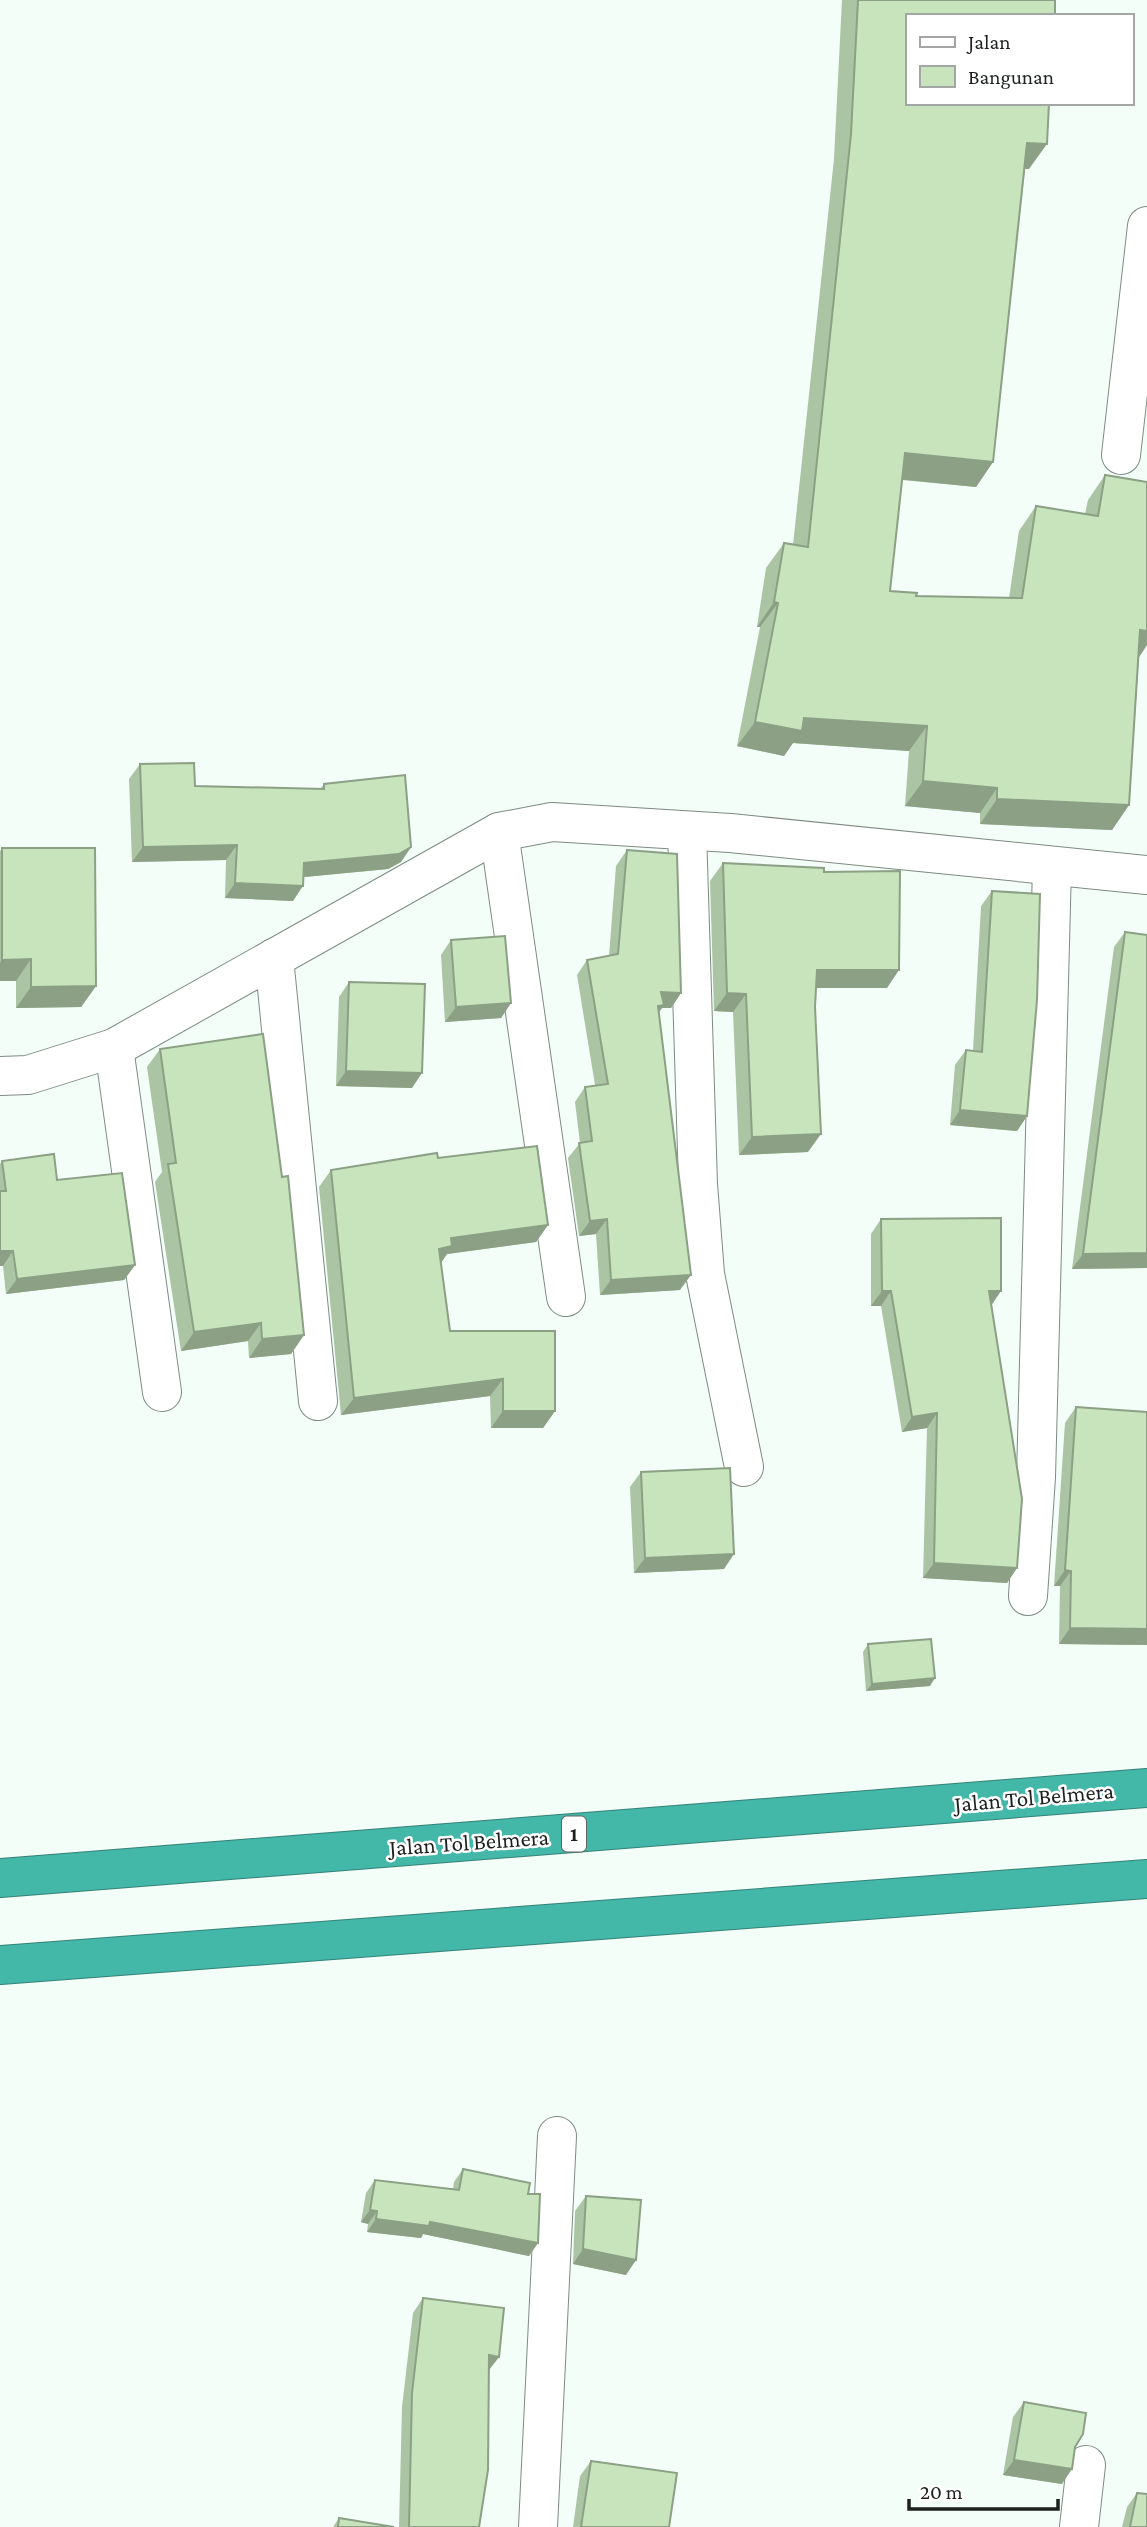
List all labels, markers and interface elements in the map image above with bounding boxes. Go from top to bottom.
legend [906,14,1133,105]
text: Jalan [966,30,1010,54]
text: Bangunan [968,65,1054,89]
street label: Jalan Tol Belmera [951,1777,1115,1817]
road number: 1 [562,1816,586,1852]
street label: Jalan Tol Belmera [386,1823,550,1861]
scale bar [909,2468,1058,2512]
text: 20 m [920,2480,963,2504]

